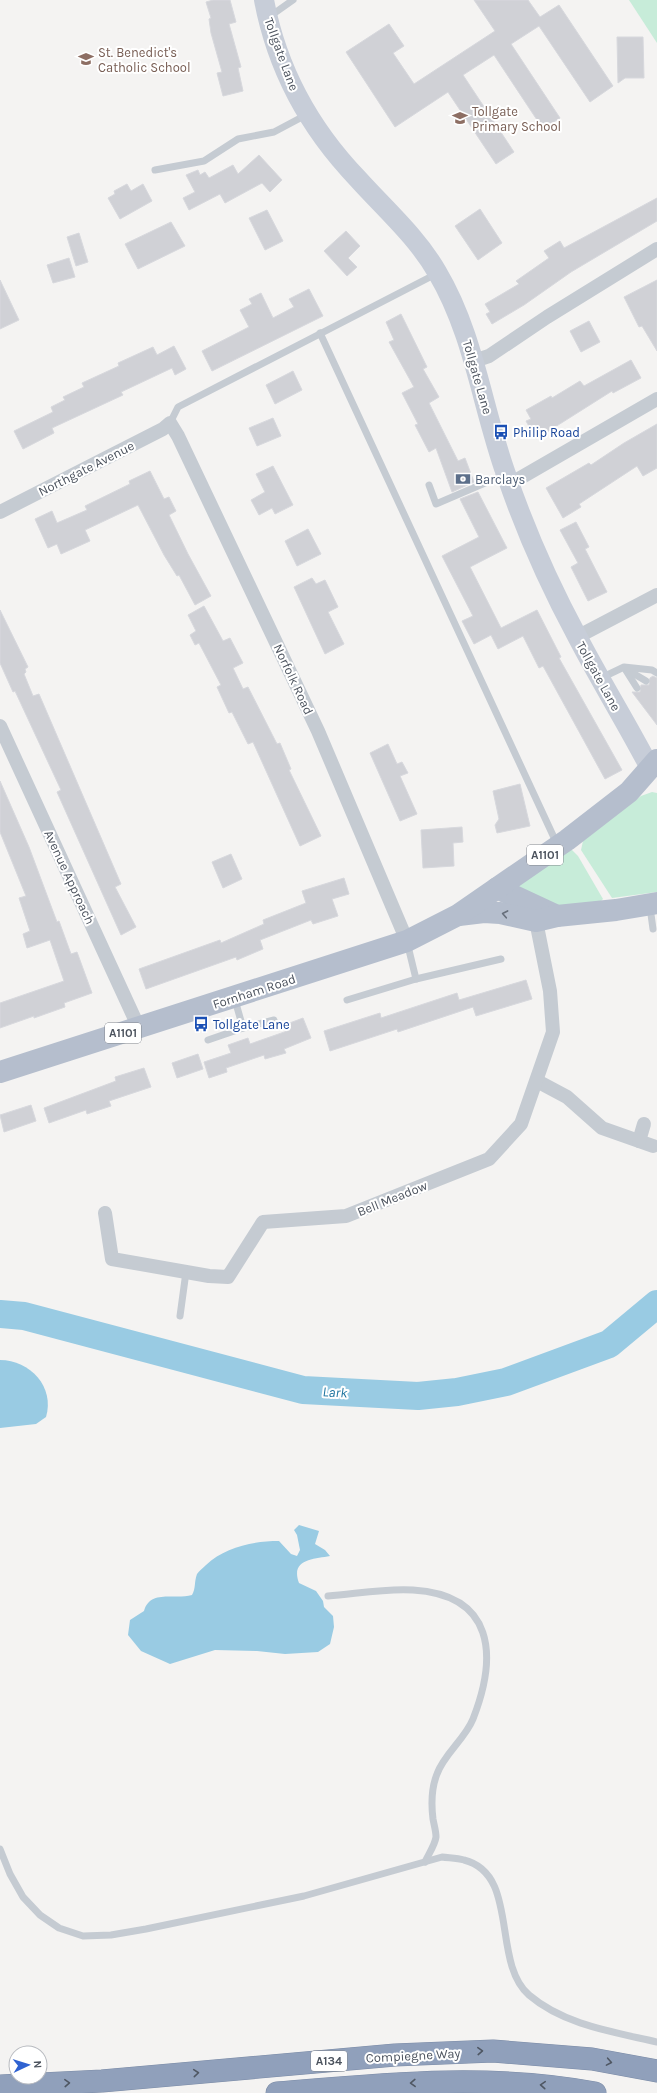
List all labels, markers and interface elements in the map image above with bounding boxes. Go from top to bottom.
street label: Tollgate Lane [261,16,302,93]
place label: St. Benedict's Catholic School [98,45,191,75]
school or university icon: St. Benedict's Catholic School [77,50,95,68]
place label: Tollgate Primary School [472,104,561,134]
school or university icon: Tollgate Primary School [451,109,469,127]
street label: Tollgate Lane [460,338,495,416]
bus stop icon: Philip Road [492,423,510,441]
place label: Philip Road [513,425,580,440]
street label: Northgate Avenue [36,438,137,499]
bank icon: Barclays [454,470,472,488]
place label: Barclays [475,472,525,487]
street label: Tollgate Lane [573,639,624,714]
street label: Norfolk Road [271,641,316,717]
street label: Avenue Approach [41,828,98,927]
road number: A1101 [527,845,563,865]
one-way arrow [502,910,509,919]
street label: Fornham Road [211,971,298,1012]
bus stop icon: Tollgate Lane [192,1015,210,1033]
place label: Tollgate Lane [213,1017,290,1032]
road number: A1101 [105,1023,141,1043]
street label: Bell Meadow [355,1177,430,1219]
water label: Lark [322,1383,349,1402]
north arrow [8,2045,48,2085]
street label: Compiegne Way [365,2046,461,2065]
one-way arrow [477,2047,483,2056]
road number: A134 [311,2051,347,2071]
one-way arrow [606,2057,612,2066]
text: N [31,2060,44,2069]
one-way arrow [193,2068,200,2077]
one-way arrow [64,2078,70,2087]
one-way arrow [410,2079,416,2087]
one-way arrow [540,2081,546,2090]

